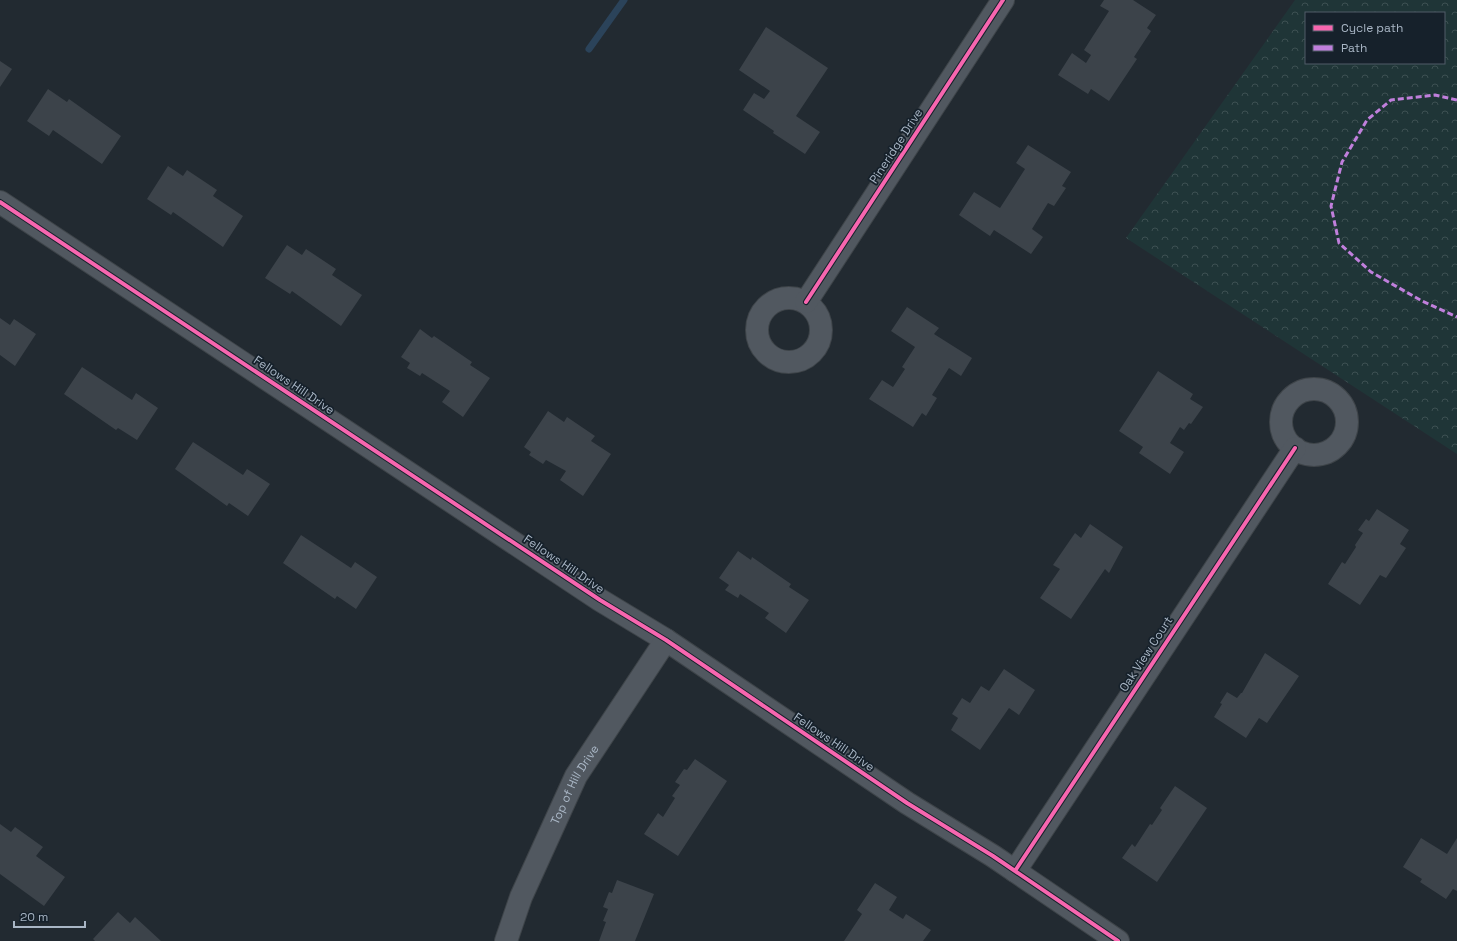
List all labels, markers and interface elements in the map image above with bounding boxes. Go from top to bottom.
legend [1305,12,1445,64]
text: Cycle path [1341,20,1403,36]
text: Path [1341,40,1367,56]
street label: Pineridge Drive [866,105,926,187]
street label: Fellows Hill Drive [250,352,338,418]
street label: Fellows Hill Drive [520,531,608,597]
street label: Oak View Court [1116,613,1176,695]
street label: Fellows Hill Drive [790,709,878,775]
street label: Top of Hill Drive [547,742,602,827]
scale bar [14,903,85,929]
text: 20 m [20,909,48,925]

